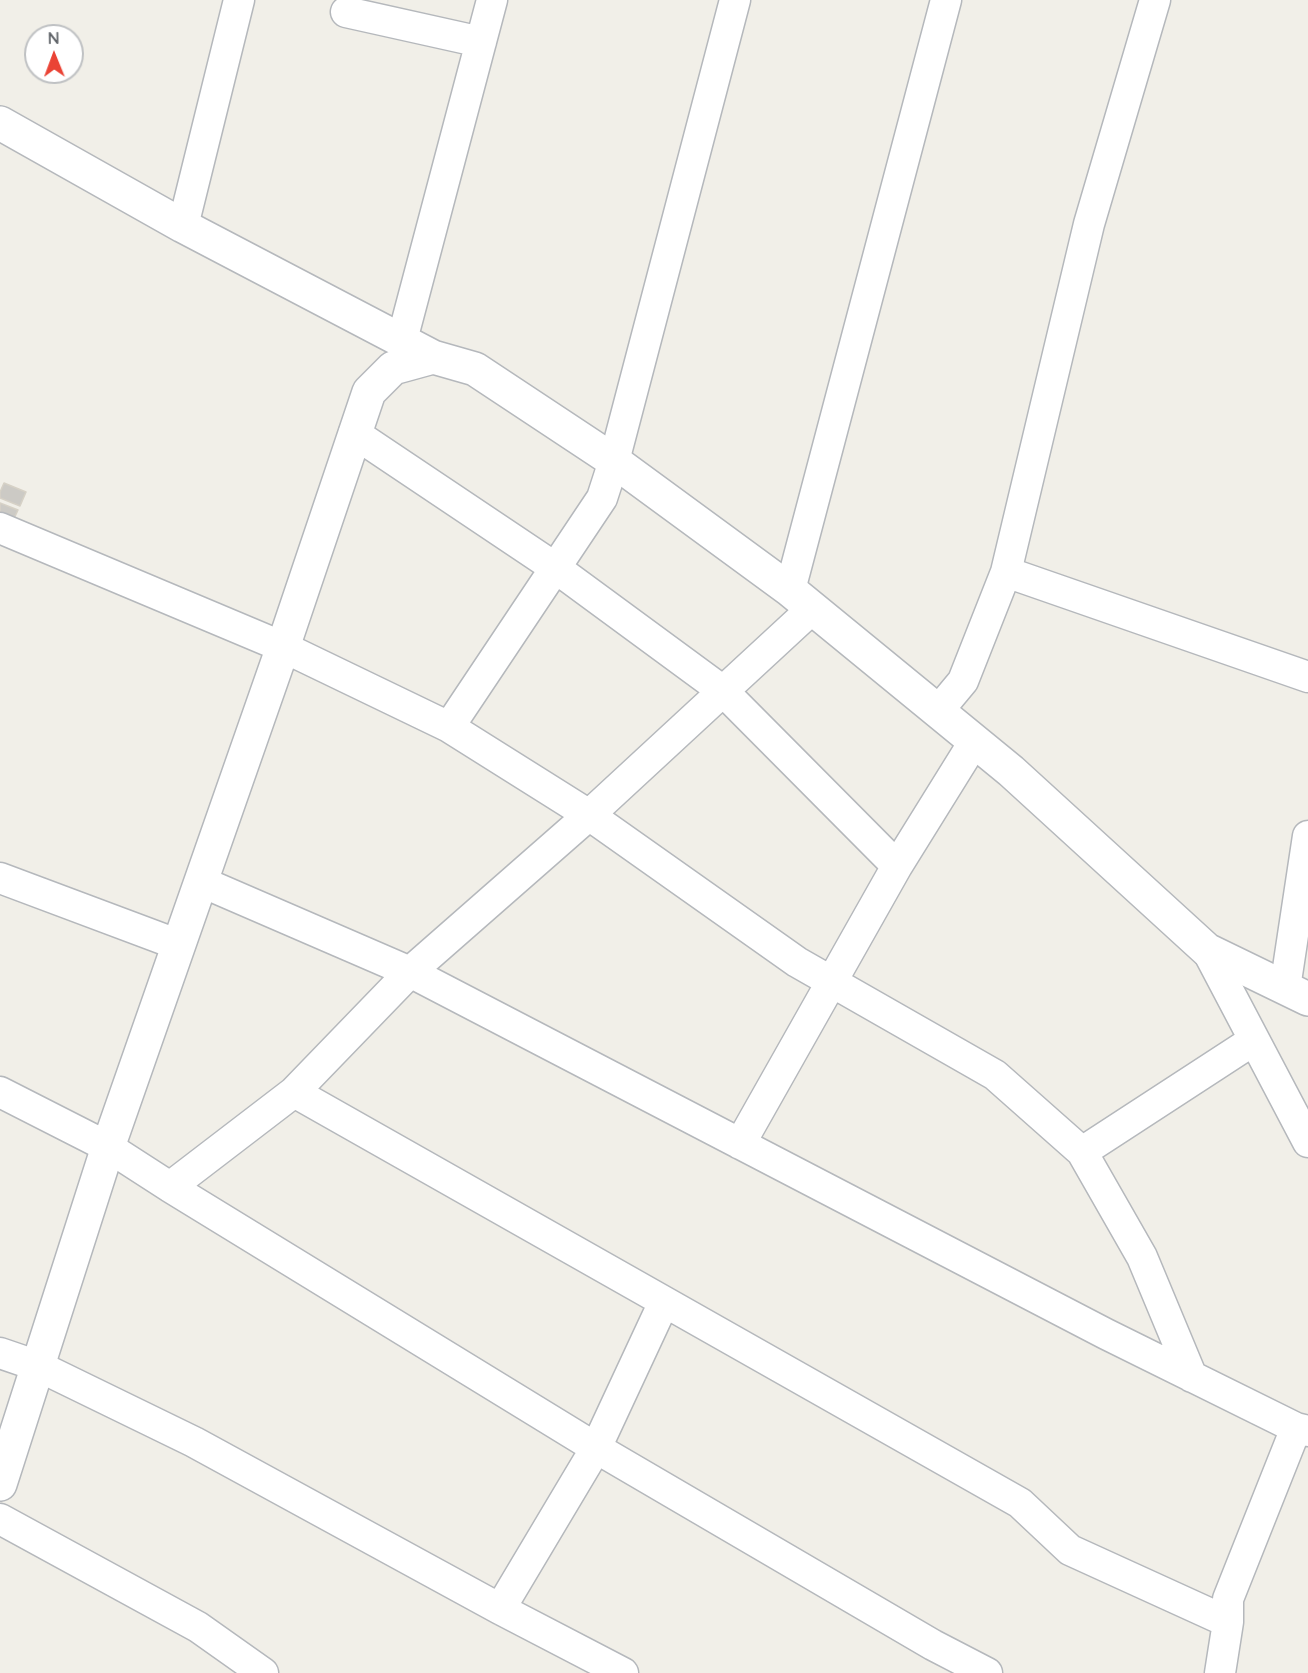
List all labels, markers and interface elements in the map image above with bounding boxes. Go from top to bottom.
north arrow [24,24,84,84]
text: N [48,28,60,48]

